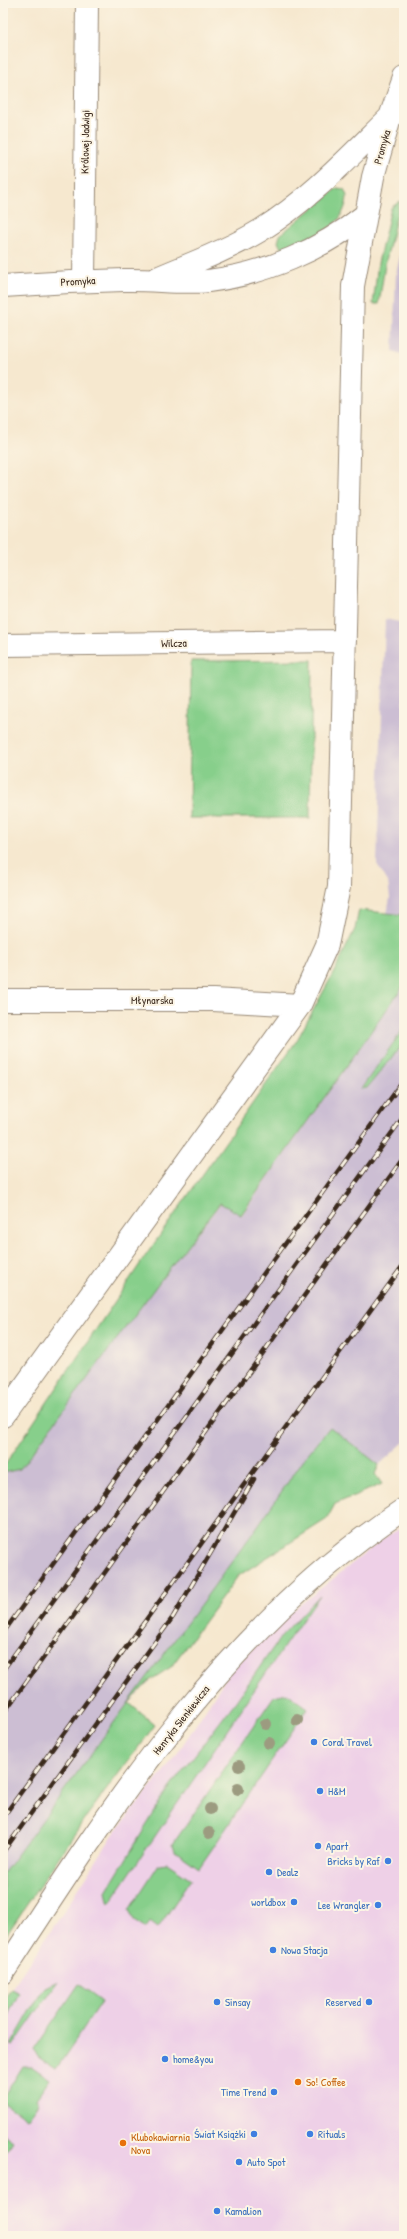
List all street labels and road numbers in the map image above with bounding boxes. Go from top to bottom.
street label: Królowej Jadwigi [77,110,93,174]
street label: Promyka [370,128,394,166]
street label: Promyka [60,273,97,289]
street label: Wilcza [161,636,188,650]
street label: Młynarska [131,993,174,1007]
street label: Henryka Sienkiewicza [150,1682,213,1757]

